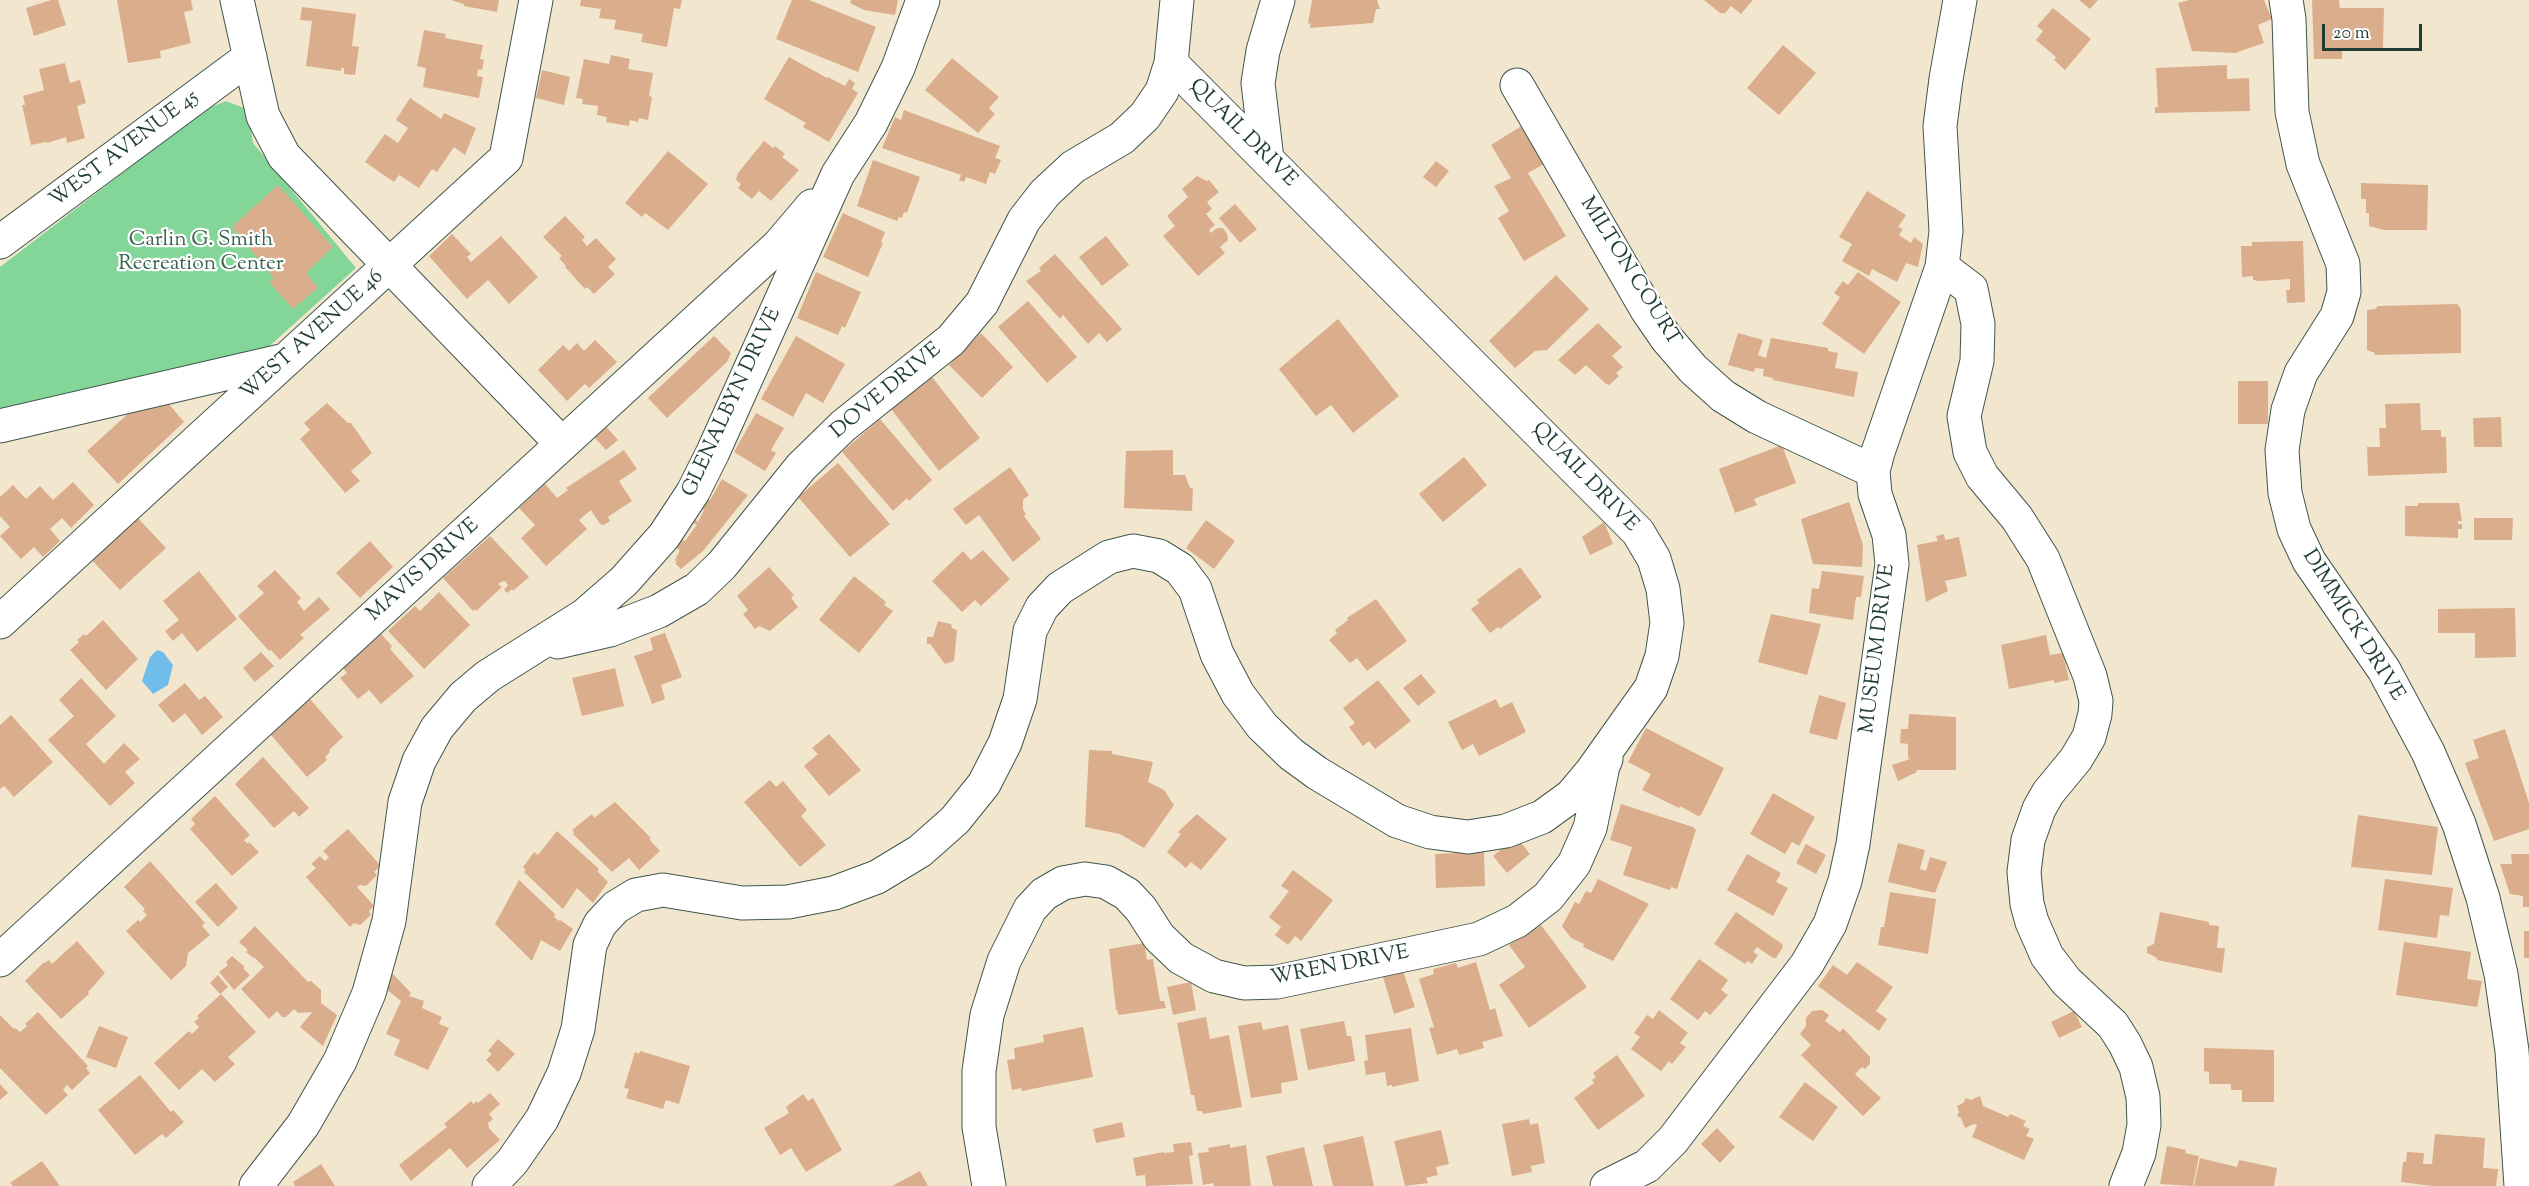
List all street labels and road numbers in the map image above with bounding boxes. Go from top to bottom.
street label: QUAIL DRIVE [1183,75,1301,193]
street label: WEST AVENUE 45 [45,86,205,214]
street label: MILTON COURT [1573,193,1685,351]
street label: WEST AVENUE 46 [236,265,390,407]
street label: GLENALBYN DRIVE [678,304,788,502]
street label: DOVE DRIVE [827,339,947,445]
street label: QUAIL DRIVE [1525,418,1643,538]
street label: MAVIS DRIVE [363,514,485,628]
street label: DIMMICK DRIVE [2295,546,2409,706]
street label: MUSEUM DRIVE [1856,563,1902,735]
street label: WREN DRIVE [1269,941,1411,993]

